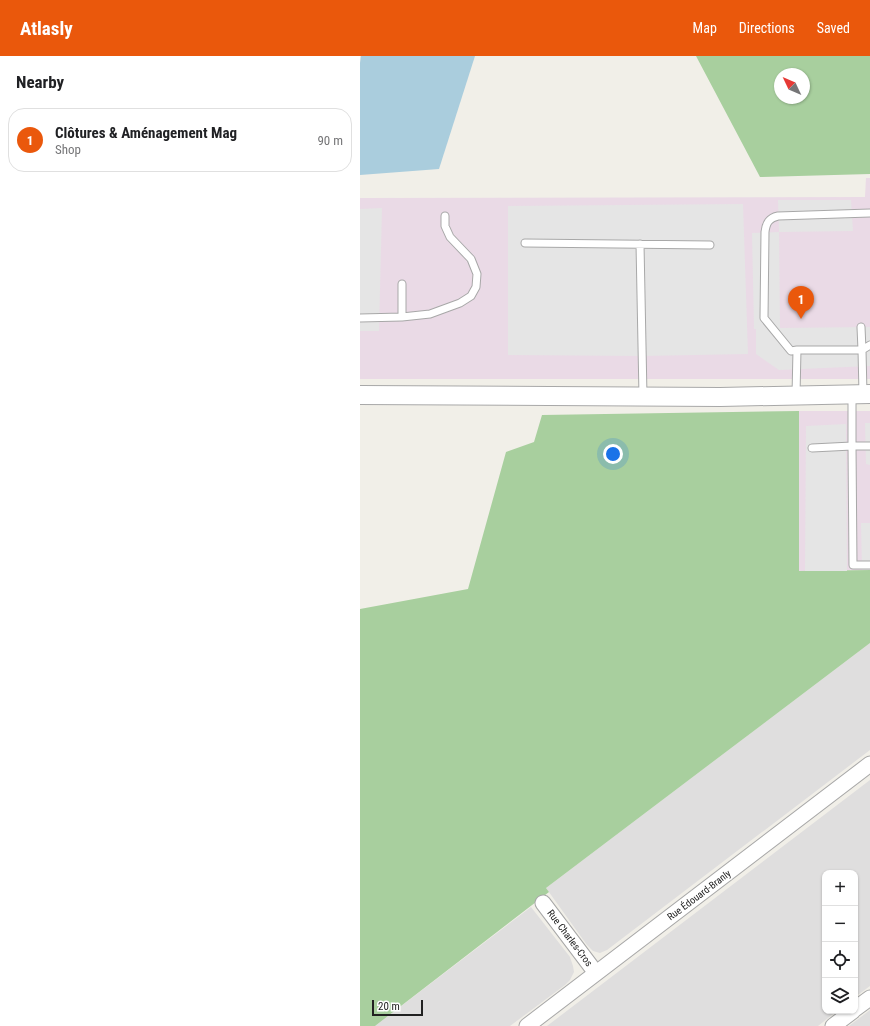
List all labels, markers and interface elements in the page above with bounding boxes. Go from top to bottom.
text: Atlasly [20,17,73,40]
text: Map [693,20,717,36]
text: Directions [739,20,795,36]
text: Saved [817,20,850,36]
north arrow [774,68,810,104]
text: Nearby [16,72,64,92]
text: Clôtures & Aménagement Mag [55,124,237,142]
text: 1 [27,133,33,148]
text: 90 m [317,133,343,148]
text: Shop [55,142,81,157]
pin: 1 [788,286,814,319]
your location [603,444,623,464]
street label: Rue Édouard-Branly [665,867,733,922]
map controls [822,870,858,1014]
button: + [822,870,858,906]
button: − [822,906,858,942]
street label: Rue Charles-Cros [545,908,595,969]
button: locate [822,942,858,978]
button: layers [822,978,858,1014]
scale bar [372,998,423,1017]
text: 20 m [378,1000,400,1013]

